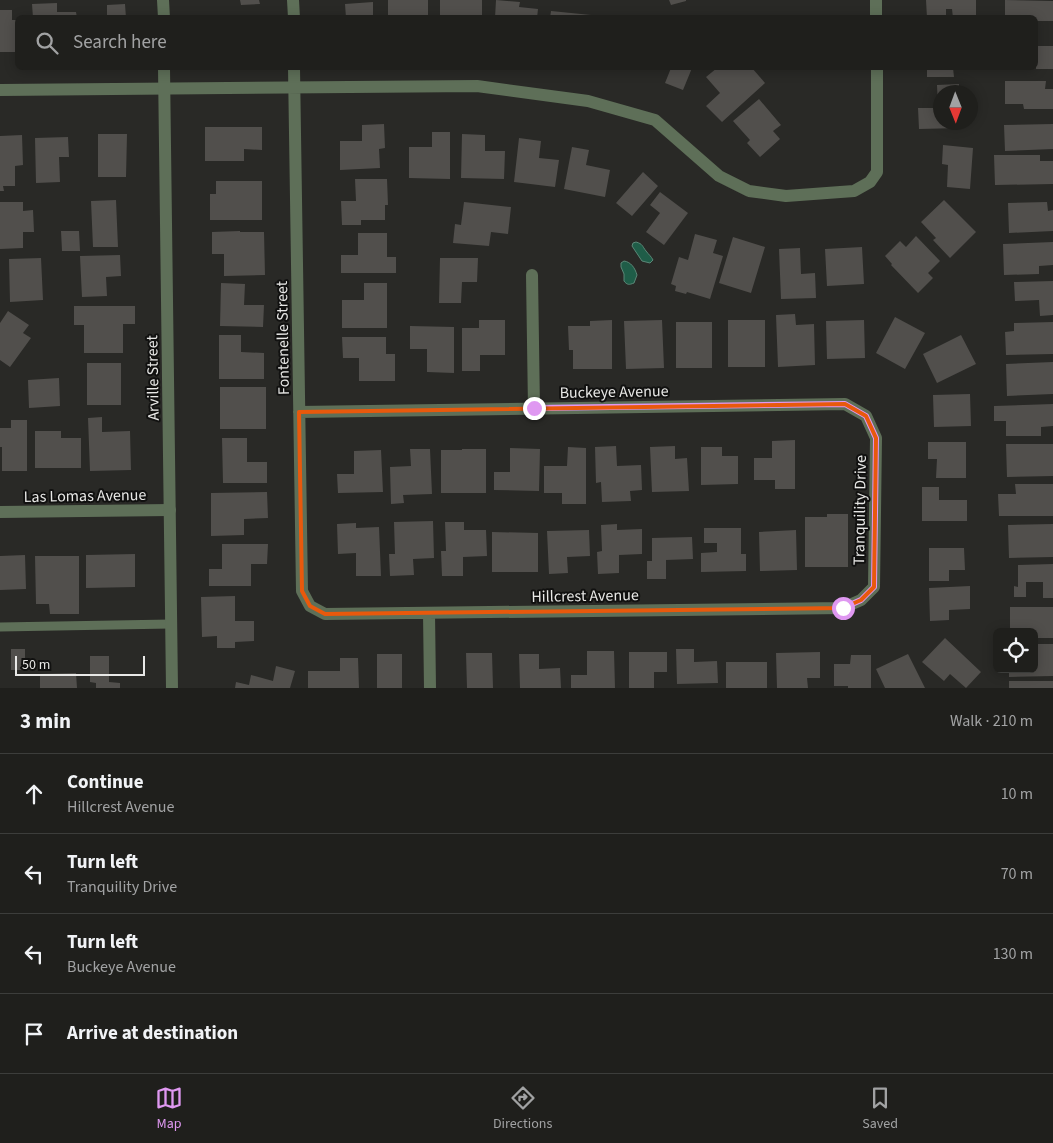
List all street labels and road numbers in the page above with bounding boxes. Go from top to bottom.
street label: Fontenelle Street [271,280,295,395]
street label: Arville Street [141,334,165,421]
street label: Buckeye Avenue [559,380,669,404]
street label: Tranquility Drive [848,455,872,565]
street label: Las Lomas Avenue [24,484,147,508]
street label: Hillcrest Avenue [531,584,639,608]

